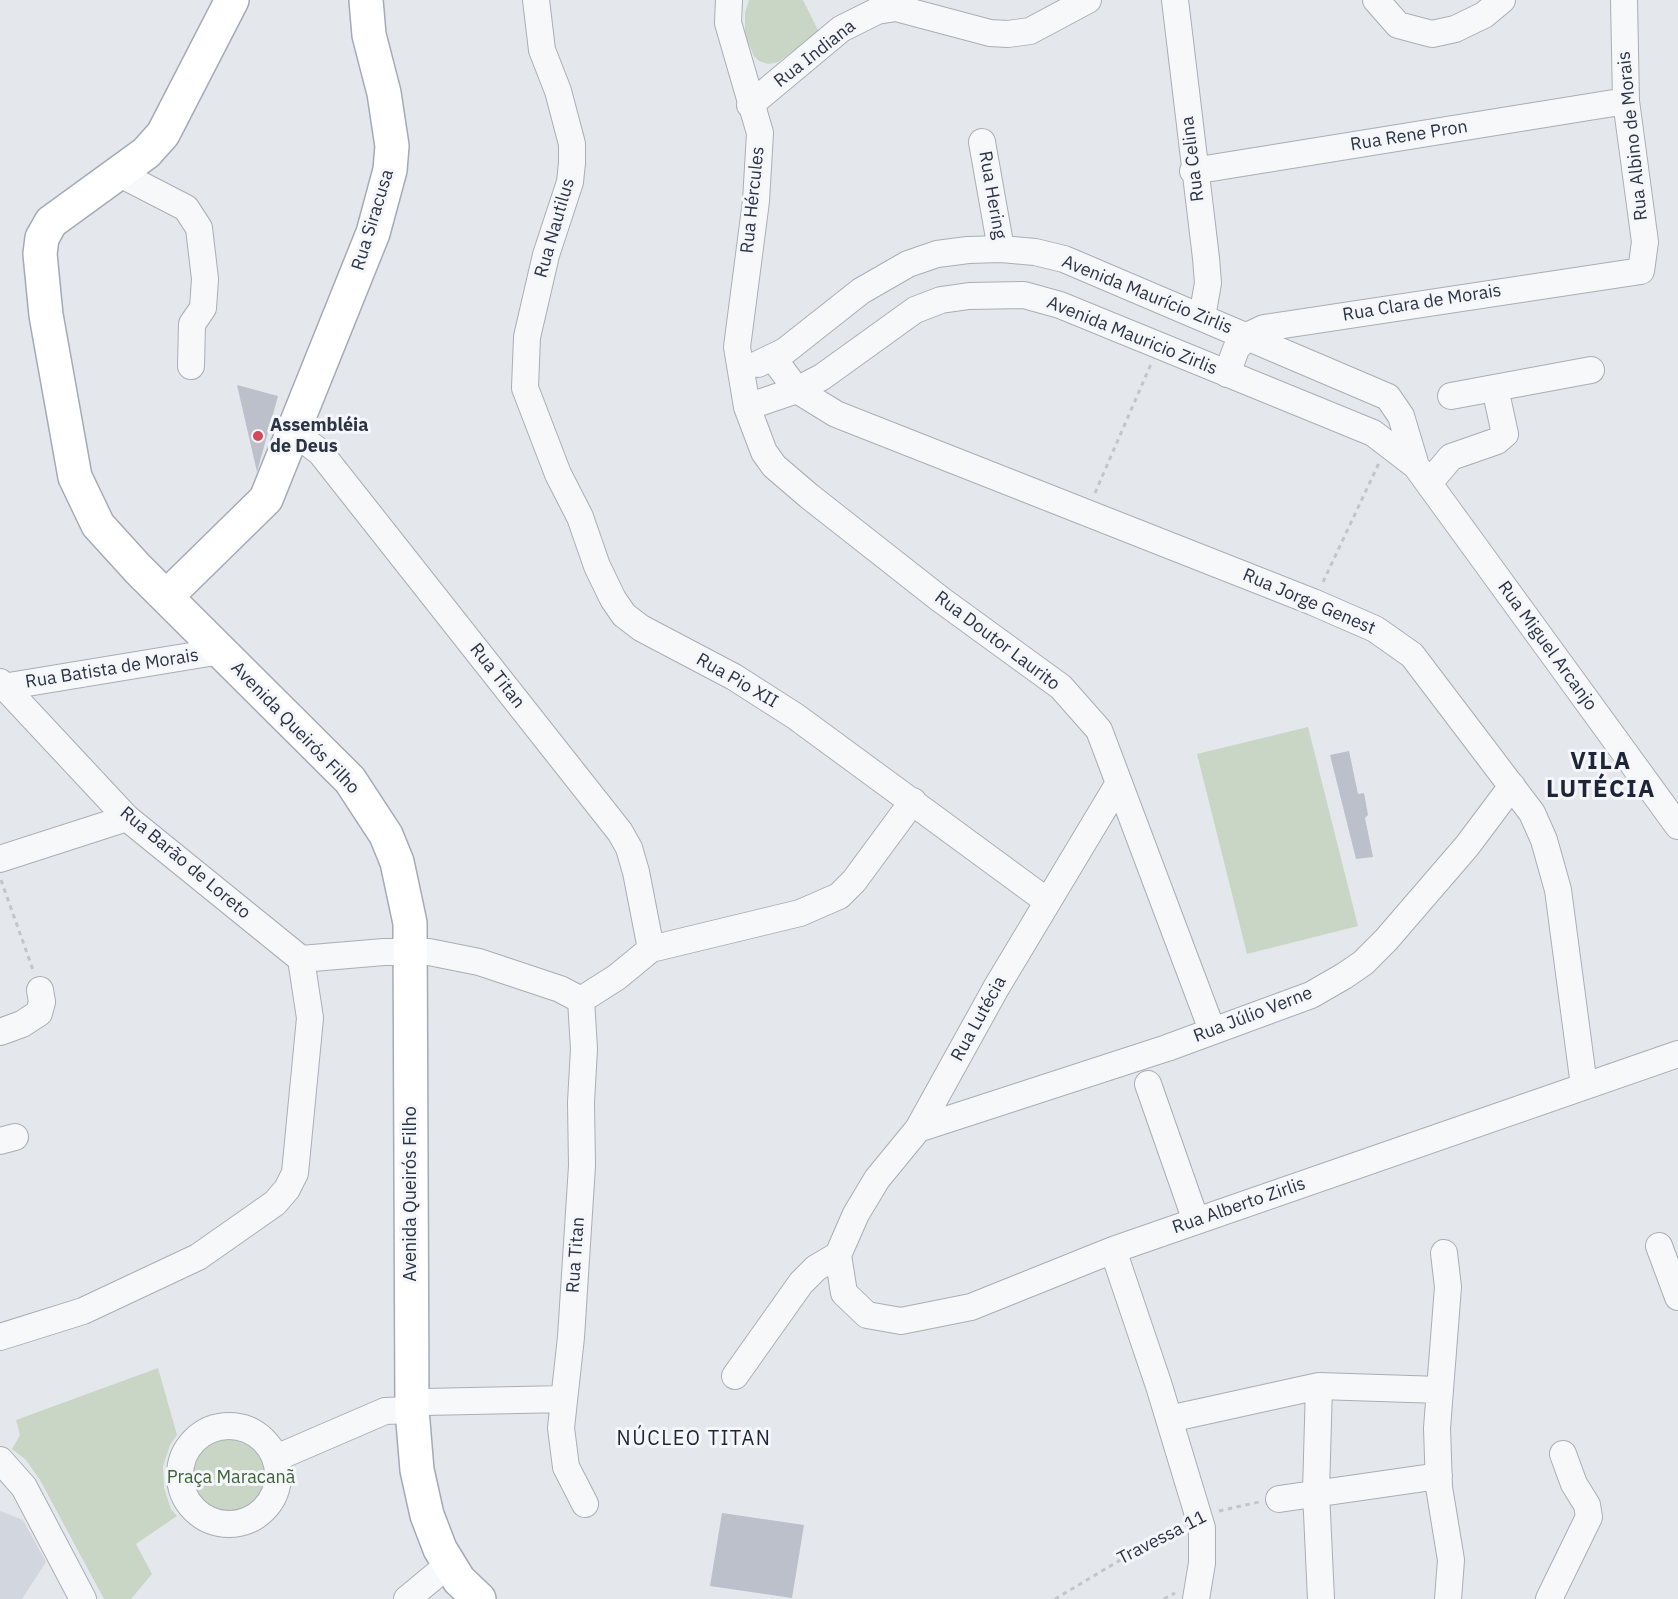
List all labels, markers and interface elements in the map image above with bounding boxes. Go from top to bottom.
street label: Rua Indiana [770,16,860,92]
street label: Rua Albino de Morais [1613,50,1653,222]
street label: Rua Celina [1177,115,1209,203]
street label: Rua Rene Pron [1349,116,1469,156]
street label: Rua Hércules [737,145,769,255]
street label: Rua Hering [974,149,1010,241]
street label: Rua Siracusa [347,167,399,273]
street label: Rua Nautilus [530,176,580,280]
street label: Avenida Maurício Zirlis [1059,251,1235,339]
street label: Rua Clara de Morais [1341,280,1503,326]
street label: Avenida Mauricio Zirlis [1044,292,1220,380]
place label: Assembléia de Deus [270,415,368,458]
marker: Assembléia de Deus [251,429,265,443]
street label: Rua Jorge Genest [1239,564,1379,640]
street label: Rua Miguel Arcanjo [1493,577,1601,715]
street label: Rua Doutor Laurito [930,587,1064,695]
street label: Rua Titan [465,639,529,713]
street label: Rua Batista de Morais [24,645,200,693]
street label: Rua Pio XII [692,649,782,713]
street label: Avenida Queirós Filho [226,657,364,799]
district label: VILA LUTÉCIA [1546,748,1656,804]
street label: Rua Barão de Loreto [115,802,255,924]
street label: Rua Lutécia [947,973,1011,1065]
street label: Rua Júlio Verne [1190,982,1316,1048]
street label: Avenida Queirós Filho [400,1106,422,1282]
street label: Rua Alberto Zirlis [1170,1173,1308,1239]
street label: Rua Titan [563,1216,589,1294]
district label: NÚCLEO TITAN [617,1427,771,1451]
park label: Praça Maracanã [167,1467,295,1489]
street label: Travessa 11 [1114,1506,1210,1570]

